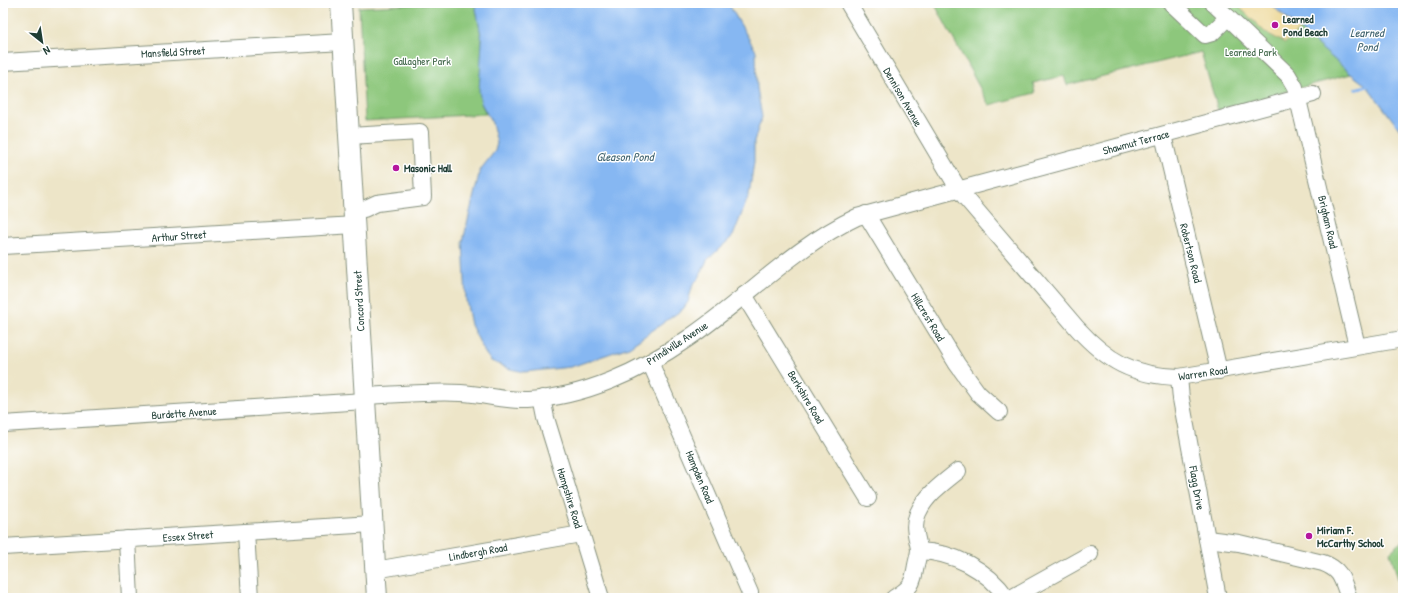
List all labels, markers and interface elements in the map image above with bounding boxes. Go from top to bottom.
place label: Learned Pond Beach [1283,12,1328,39]
marker: Learned Pond Beach [1270,20,1280,30]
north arrow [22,22,62,62]
water label: Learned Pond [1350,24,1386,55]
text: N [41,43,53,58]
street label: Mansfield Street [141,43,206,61]
park label: Learned Park [1225,45,1277,59]
park label: Gallagher Park [393,54,451,68]
street label: Dennison Avenue [880,65,926,130]
street label: Shawmut Terrace [1101,126,1171,158]
water label: Gleason Pond [597,148,656,165]
place label: Masonic Hall [404,161,453,175]
marker: Masonic Hall [391,163,401,173]
street label: Brigham Road [1315,194,1341,251]
street label: Robertson Road [1177,222,1205,285]
street label: Arthur Street [151,227,207,245]
street label: Concord Street [350,270,368,332]
street label: Hillcrest Road [908,290,948,344]
street label: Prindiville Avenue [644,318,711,368]
street label: Warren Road [1178,363,1229,383]
street label: Berkshire Road [785,368,828,427]
street label: Burdette Avenue [151,404,218,422]
street label: Hampden Road [683,449,718,506]
street label: Flagg Drive [1186,464,1208,512]
street label: Hampshire Road [554,466,586,530]
place label: Miriam F. McCarthy School [1317,523,1385,551]
street label: Essex Street [162,527,214,545]
marker: Miriam F. McCarthy School [1304,531,1314,541]
street label: Lindbergh Road [448,540,509,564]

